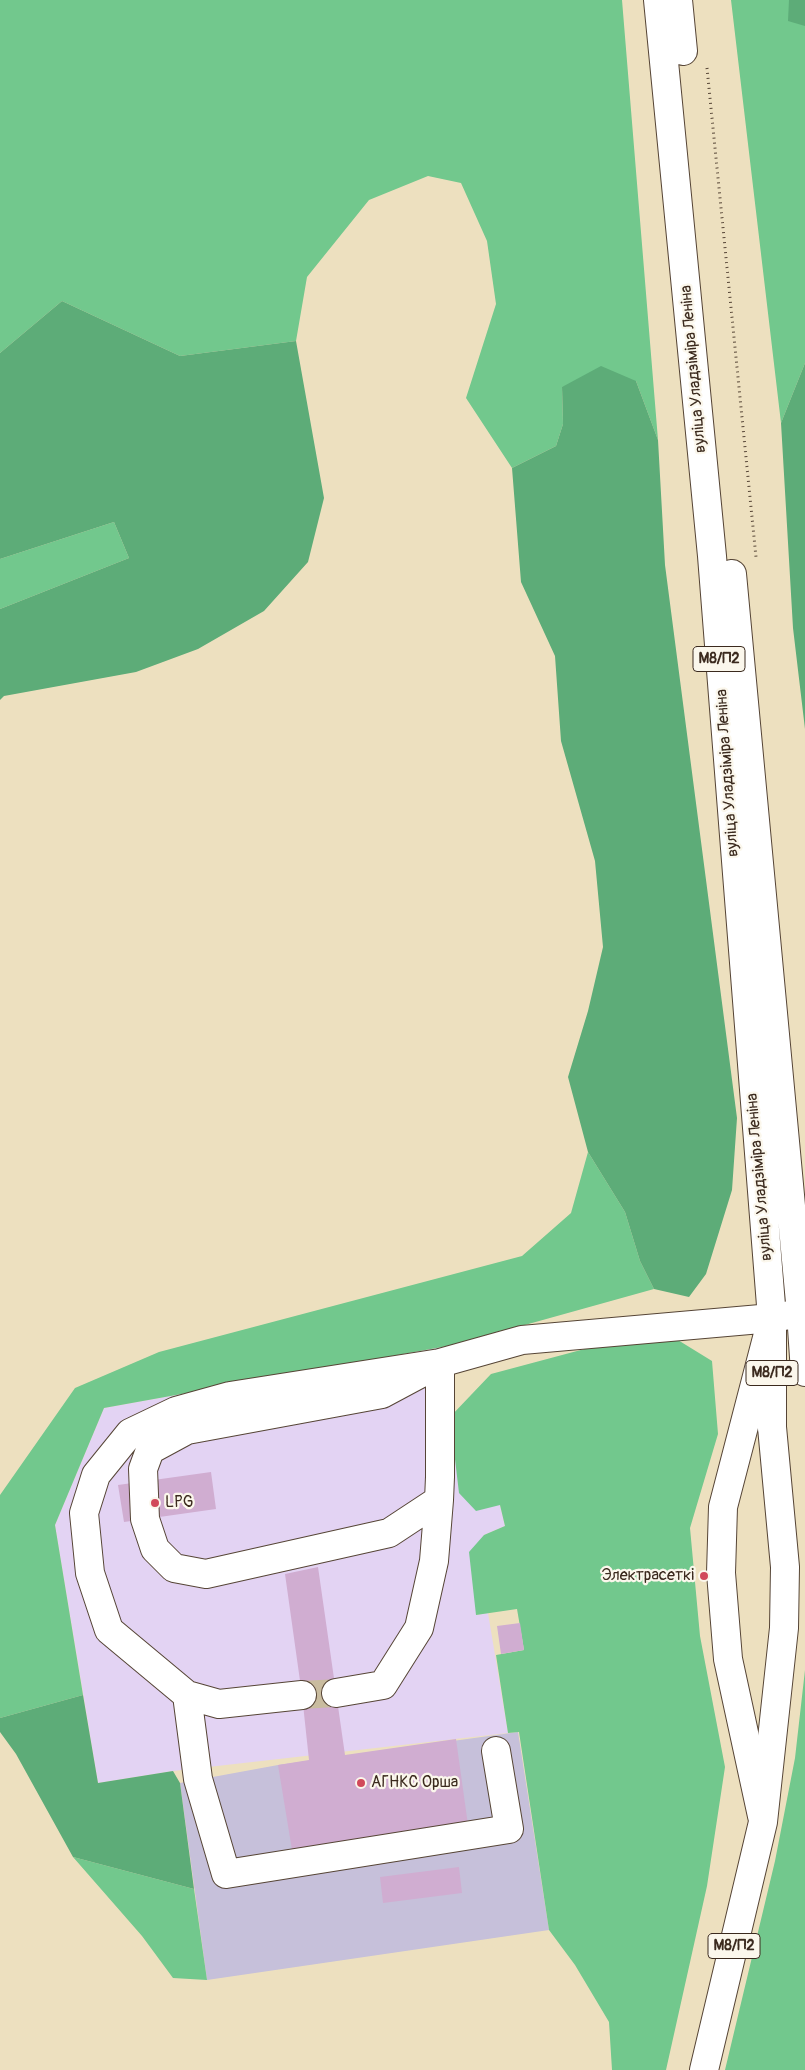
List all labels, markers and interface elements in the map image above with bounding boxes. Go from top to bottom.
street label: вуліца Уладзіміра Леніна [677,284,711,454]
road number: М8/П2 [693,646,745,672]
street label: вуліца Уладзіміра Леніна [713,688,743,858]
street label: вуліца Уладзіміра Леніна [743,1092,777,1262]
road number: М8/П2 [746,1360,798,1386]
place label: LPG [165,1493,193,1513]
marker: LPG [149,1497,161,1509]
place label: Электрасеткі [602,1566,694,1586]
marker: Электрасеткі [698,1570,710,1582]
place label: АГНКС Орша [371,1773,458,1793]
marker: АГНКС Орша [355,1777,367,1789]
road number: М8/П2 [708,1934,760,1958]

